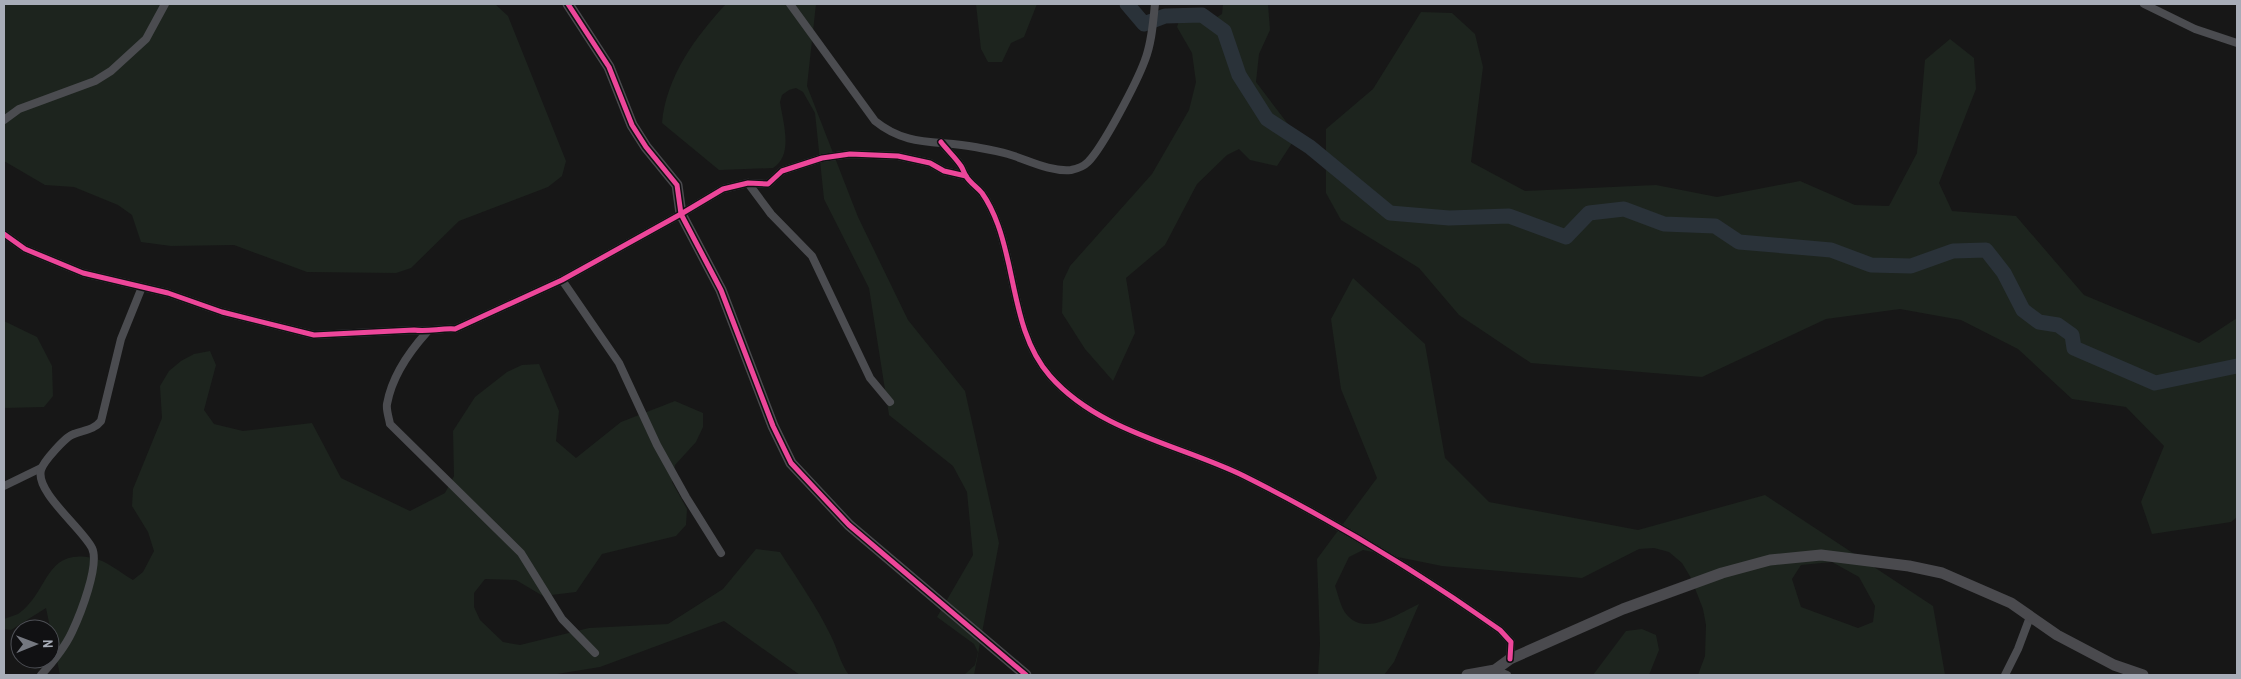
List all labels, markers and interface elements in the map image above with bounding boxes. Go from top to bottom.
north arrow [10,619,60,669]
text: N [39,639,57,648]

